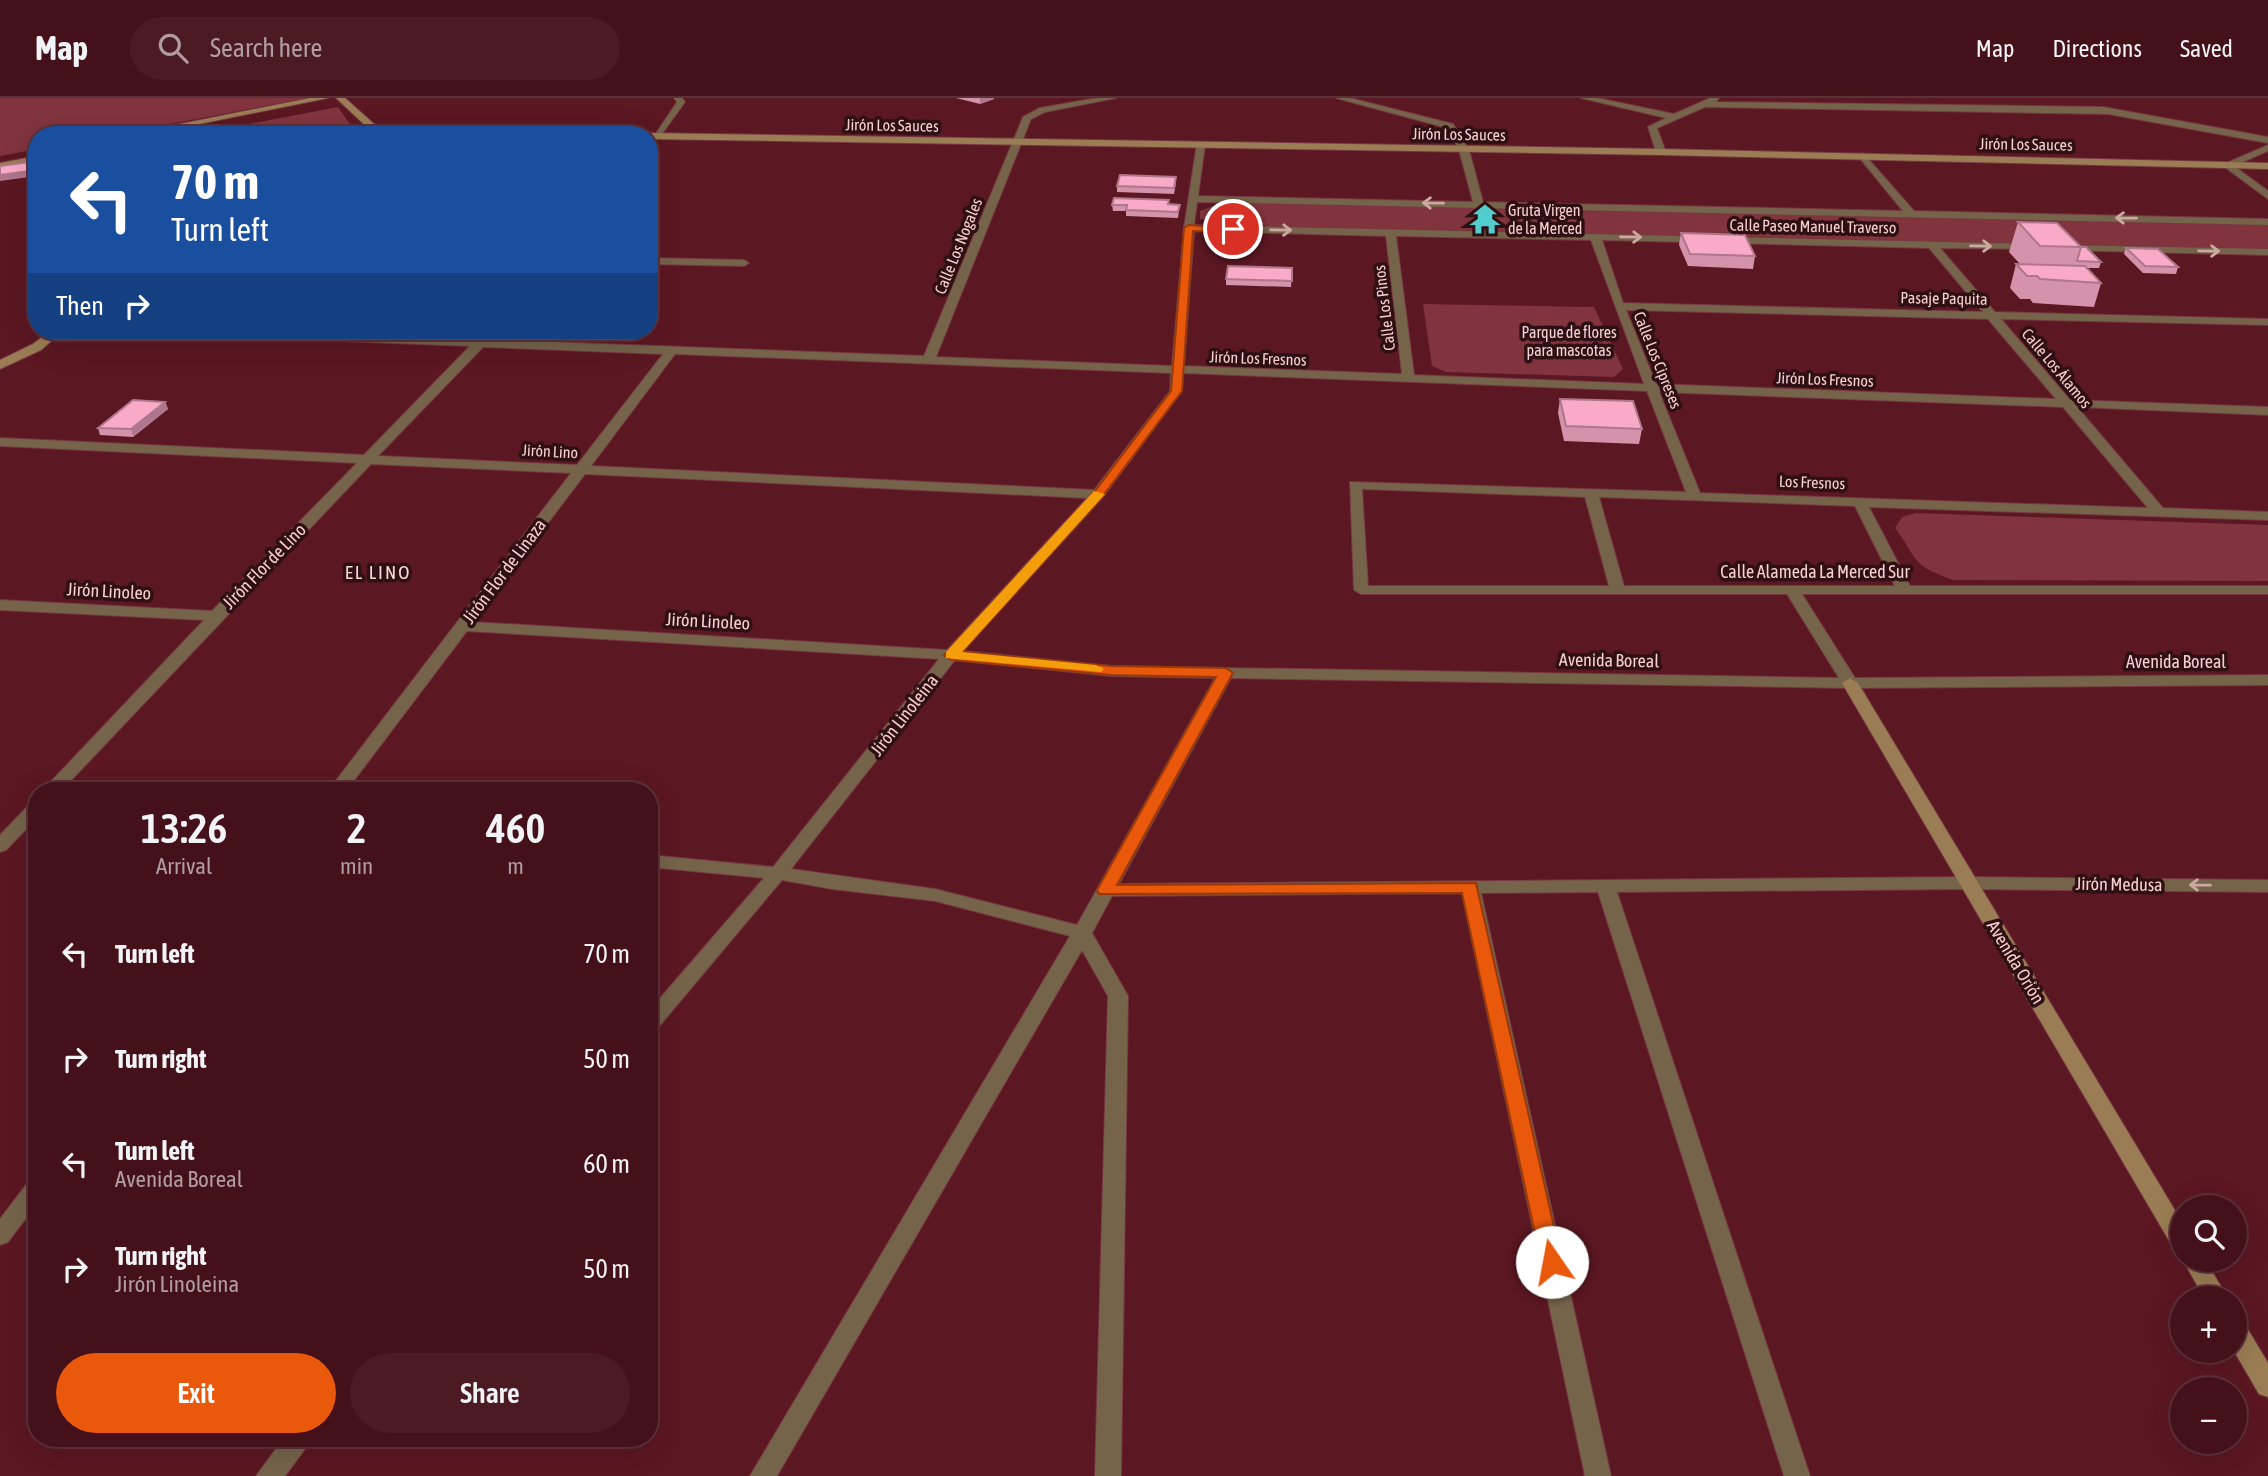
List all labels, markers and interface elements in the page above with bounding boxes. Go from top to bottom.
search box [130,17,620,80]
text: Map [35,29,88,67]
icon: search [154,29,192,67]
text: Search here [210,33,322,63]
text: Map [1976,35,2014,62]
text: Directions [2052,35,2142,62]
text: Saved [2180,35,2233,62]
street label: Jirón Los Sauces [845,115,939,135]
street label: Jirón Los Sauces [1412,124,1506,144]
street label: Jirón Los Sauces [1979,134,2073,154]
text: 70 m [171,153,259,209]
icon: left [56,154,147,245]
street label: Calle Los Nogales [931,195,986,297]
one-way arrow [1422,196,1445,210]
pin [1203,199,1263,259]
place label: Gruta Virgen de la Merced [1508,201,1582,237]
temple icon: Gruta Virgen de la Merced [1468,202,1502,236]
icon: arrive [1214,210,1252,248]
text: Turn left [171,211,269,248]
one-way arrow [2115,212,2138,225]
street label: Calle Paseo Manuel Traverso [1729,216,1897,236]
one-way arrow [1270,224,1293,237]
one-way arrow [1620,230,1643,244]
one-way arrow [1969,239,1992,253]
one-way arrow [2197,244,2220,257]
street label: Calle Los Pinos [1370,264,1398,352]
icon: right [118,287,156,325]
street label: Pasaje Paquita [1900,288,1988,309]
text: Then [56,291,104,321]
street label: Calle Los Cipreses [1629,309,1686,412]
park label: Parque de flores para mascotas [1521,323,1617,360]
street label: Calle Los Álamos [2019,325,2096,412]
street label: Jirón Los Fresnos [1209,347,1307,369]
street label: Jirón Los Fresnos [1776,368,1874,390]
street label: Jirón Lino [521,441,579,461]
street label: Los Fresnos [1779,472,1846,492]
street label: Jirón Flor de Linaza [458,515,550,627]
street label: Jirón Flor de Lino [218,519,310,613]
district label: EL LINO [345,561,411,583]
street label: Calle Alameda La Merced Sur [1720,561,1910,582]
street label: Jirón Linoleo [66,578,152,604]
street label: Jirón Linoleo [665,608,751,634]
street label: Avenida Boreal [1559,649,1659,671]
street label: Avenida Boreal [2126,651,2226,672]
street label: Jirón Linoleina [866,670,942,760]
text: 13:26 [141,804,227,852]
text: 2 [347,804,366,852]
text: 460 [486,804,545,852]
text: Arrival [156,853,212,879]
text: min [340,853,373,879]
text: m [507,853,524,879]
street label: Jirón Medusa [2075,873,2163,895]
one-way arrow [2189,879,2212,892]
street label: Avenida Orión [1983,916,2049,1008]
icon: left [56,935,94,973]
text: Turn left [115,939,195,969]
text: 70 m [583,939,630,969]
icon: right [56,1040,94,1078]
text: Turn right [115,1044,206,1074]
text: 50 m [583,1044,630,1074]
text: Turn left [115,1136,195,1166]
icon: left [56,1145,94,1183]
text: 60 m [583,1149,630,1179]
text: Avenida Boreal [115,1166,243,1192]
map controls [2170,1195,2247,1454]
button: search [2170,1195,2247,1272]
position arrow [1515,1225,1589,1299]
text: Turn right [115,1241,206,1271]
icon: right [56,1250,94,1288]
text: 50 m [583,1254,630,1284]
text: Jirón Linoleina [115,1271,239,1297]
button: + [2170,1286,2247,1363]
button: Exit [56,1353,336,1433]
button: Share [350,1353,630,1433]
button: − [2170,1377,2247,1454]

